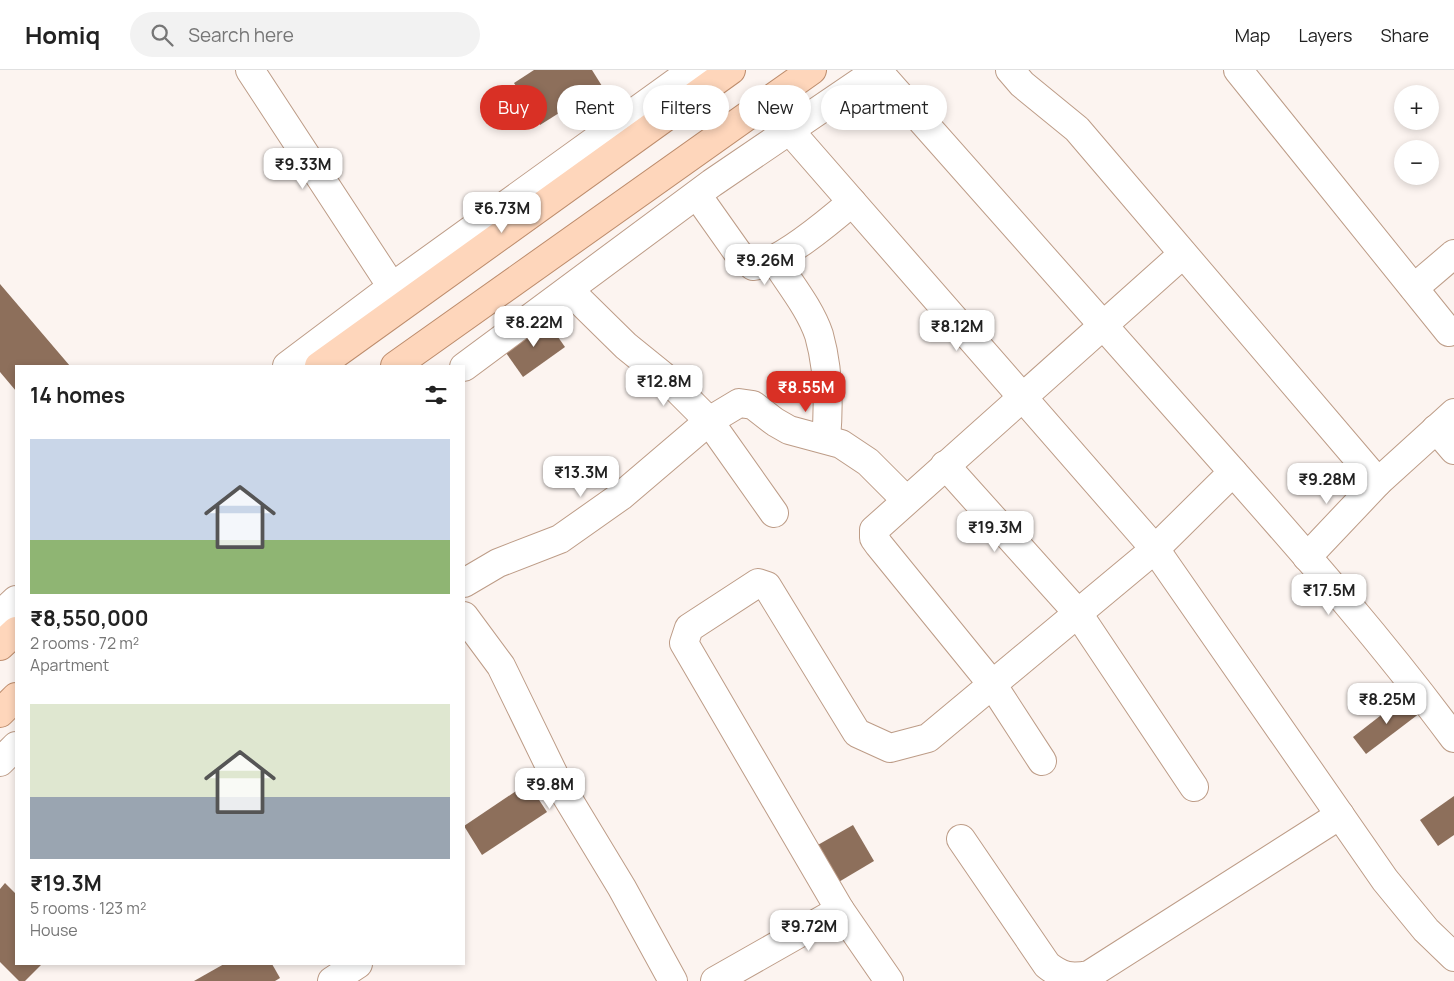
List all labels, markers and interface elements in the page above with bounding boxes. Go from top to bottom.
search box [130,12,480,57]
text: Homiq [25,18,100,51]
icon: search [148,21,176,49]
text: Search here [188,22,294,48]
text: Map [1235,23,1270,47]
text: Layers [1298,23,1352,47]
text: Share [1380,23,1429,47]
chip: Buy [480,85,547,130]
chip: Rent [557,85,633,130]
chip: Filters [643,85,729,130]
chip: New [739,85,811,130]
chip: Apartment [821,85,947,130]
map controls [1394,85,1439,185]
button: + [1394,85,1439,130]
button: − [1394,140,1439,185]
pin: ₹9.33M [262,148,344,190]
text: ₹9.33M [275,153,331,175]
pin: ₹6.73M [461,191,543,234]
text: ₹6.73M [474,197,530,219]
pin: ₹9.26M [724,244,806,286]
text: ₹9.26M [736,249,794,271]
pin: ₹8.22M [493,306,575,348]
pin: ₹8.12M [916,310,998,352]
text: ₹8.22M [505,311,563,333]
text: ₹8.12M [931,315,983,337]
pin: ₹12.8M [623,364,705,407]
text: ₹12.8M [637,370,691,392]
pin: ₹8.55M [765,370,847,413]
text: ₹8.55M [778,376,834,398]
text: 14 homes [30,381,125,409]
icon: filters [422,381,450,409]
pin: ₹13.3M [540,456,622,498]
text: ₹13.3M [554,461,608,483]
pin: ₹9.28M [1286,462,1368,505]
text: ₹9.28M [1298,468,1356,490]
icon: home [195,472,285,562]
pin: ₹19.3M [954,510,1036,553]
text: ₹19.3M [968,516,1022,538]
pin: ₹17.5M [1288,574,1370,616]
text: ₹17.5M [1302,579,1356,601]
text: ₹8,550,000 [30,604,148,632]
text: 2 rooms · 72 m² [30,632,139,654]
text: Apartment [30,654,109,676]
pin: ₹8.25M [1346,682,1428,725]
text: ₹8.25M [1358,688,1416,710]
icon: home [195,737,285,827]
pin: ₹9.8M [515,768,585,810]
text: ₹9.8M [526,773,574,795]
text: ₹19.3M [30,869,102,897]
text: 5 rooms · 123 m² [30,897,146,919]
pin: ₹9.72M [768,910,850,952]
text: ₹9.72M [781,915,837,937]
text: House [30,919,78,941]

